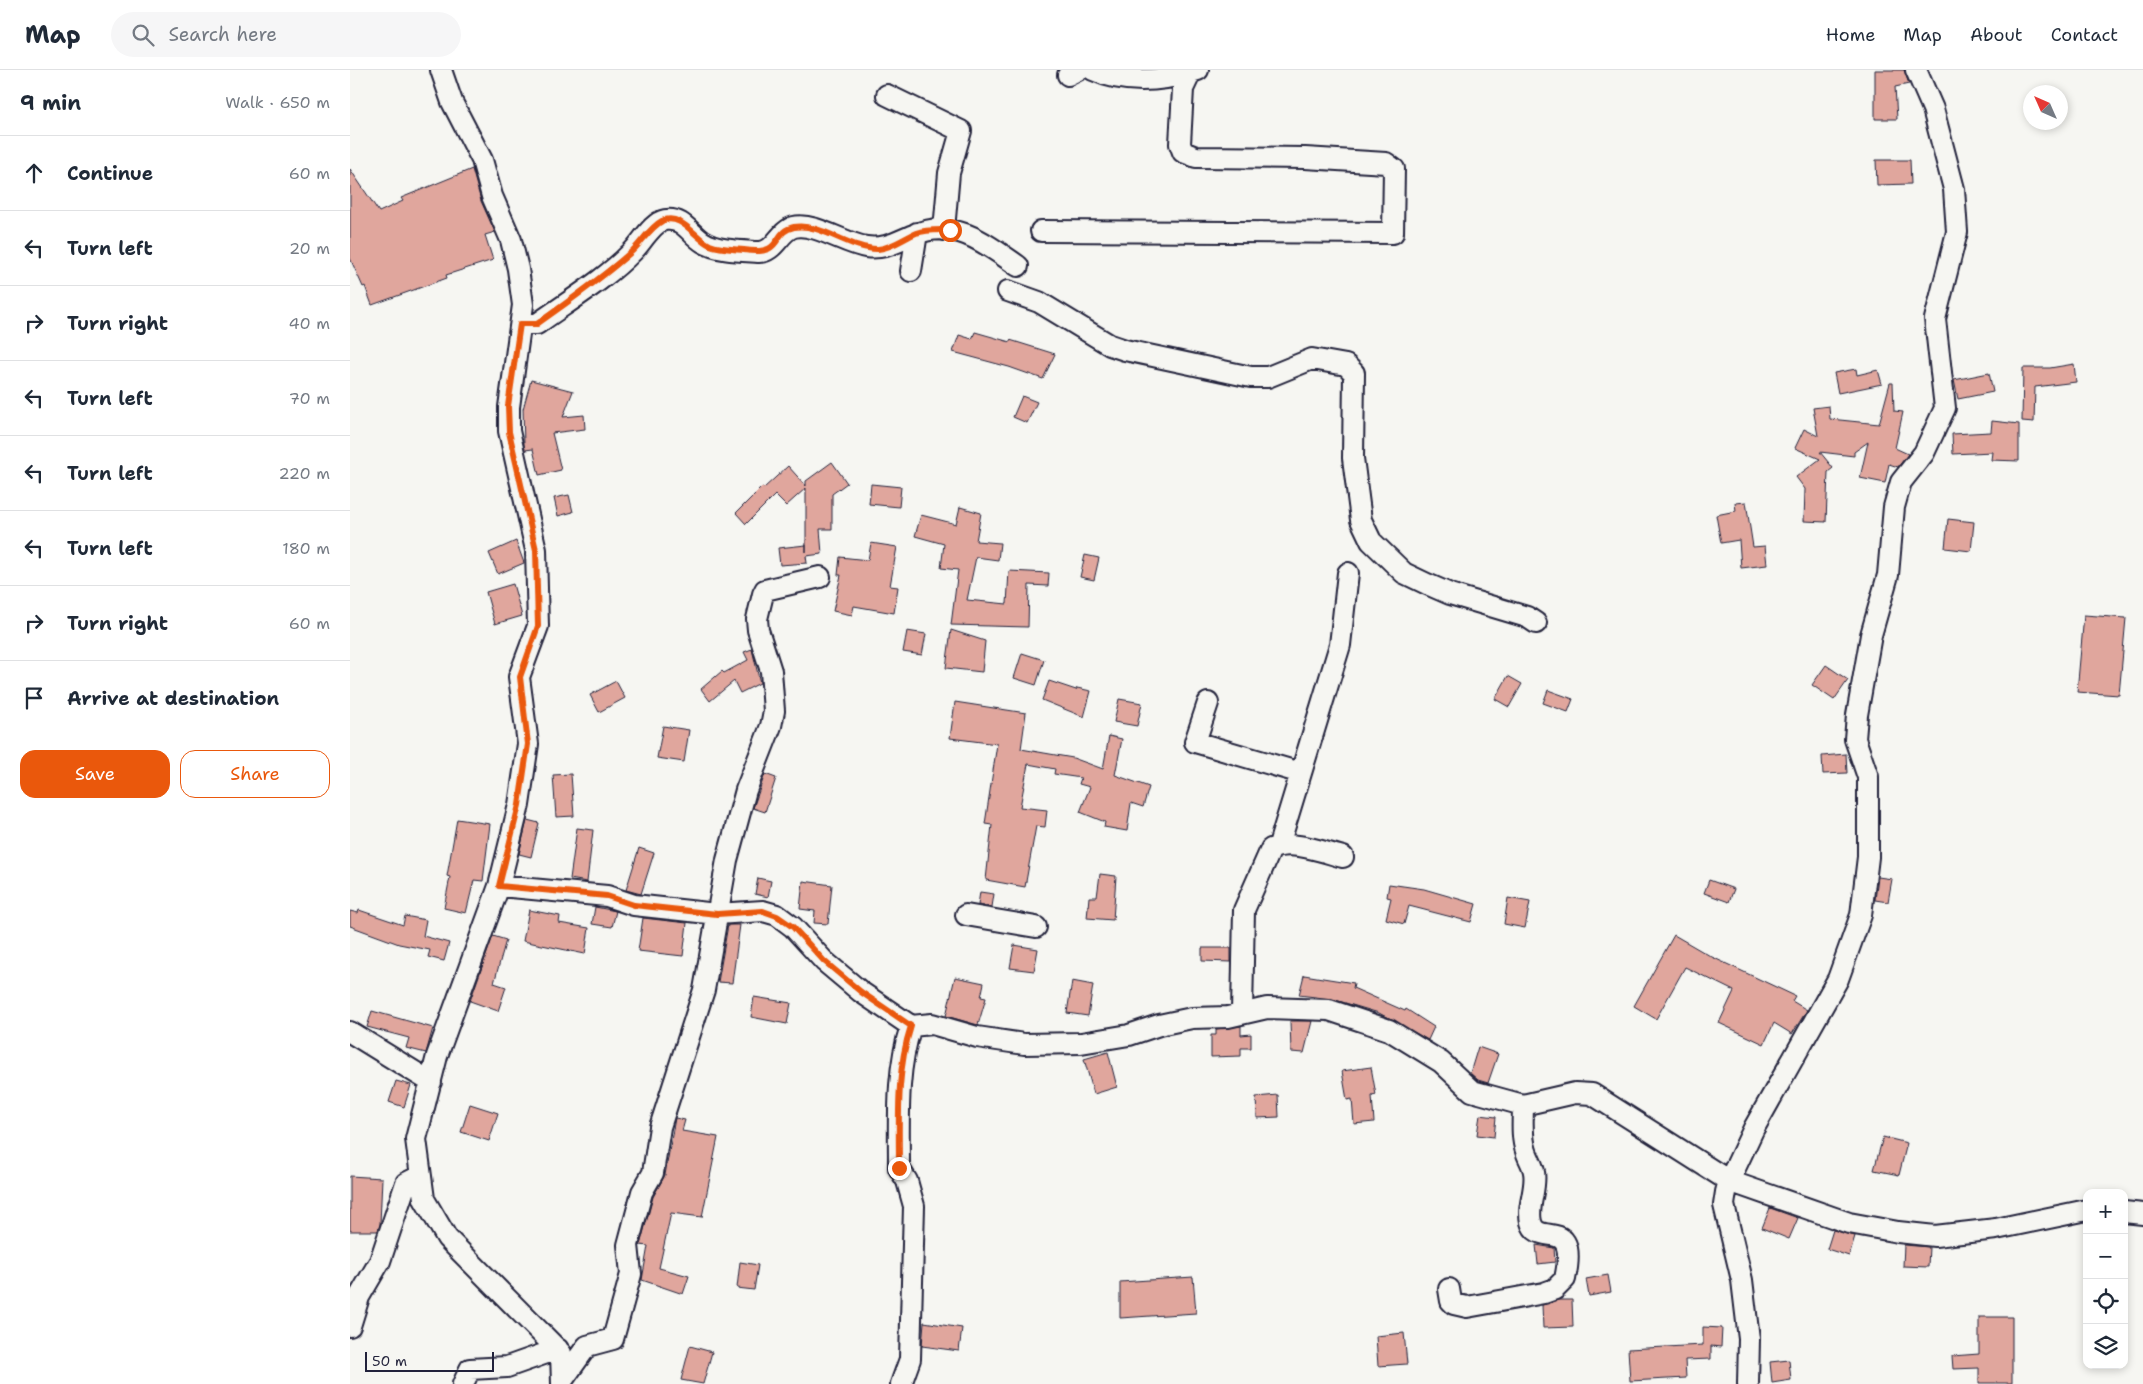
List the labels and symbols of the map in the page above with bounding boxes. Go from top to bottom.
north arrow [2023,85,2068,130]
route start [939,219,962,242]
route end [888,1157,911,1180]
scale bar [365,1349,494,1372]

